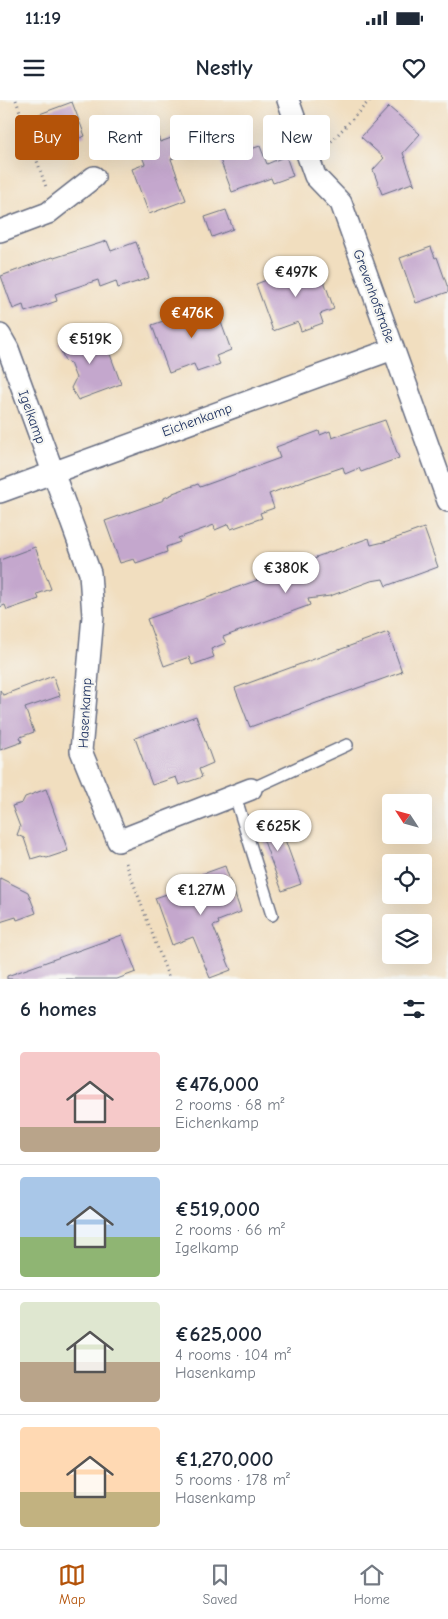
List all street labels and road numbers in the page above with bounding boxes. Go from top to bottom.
street label: Grevenhofstraße [349,247,399,345]
street label: Igelkamp [14,388,50,446]
street label: Eichenkamp [160,399,234,441]
street label: Hasenkamp [75,677,95,749]

